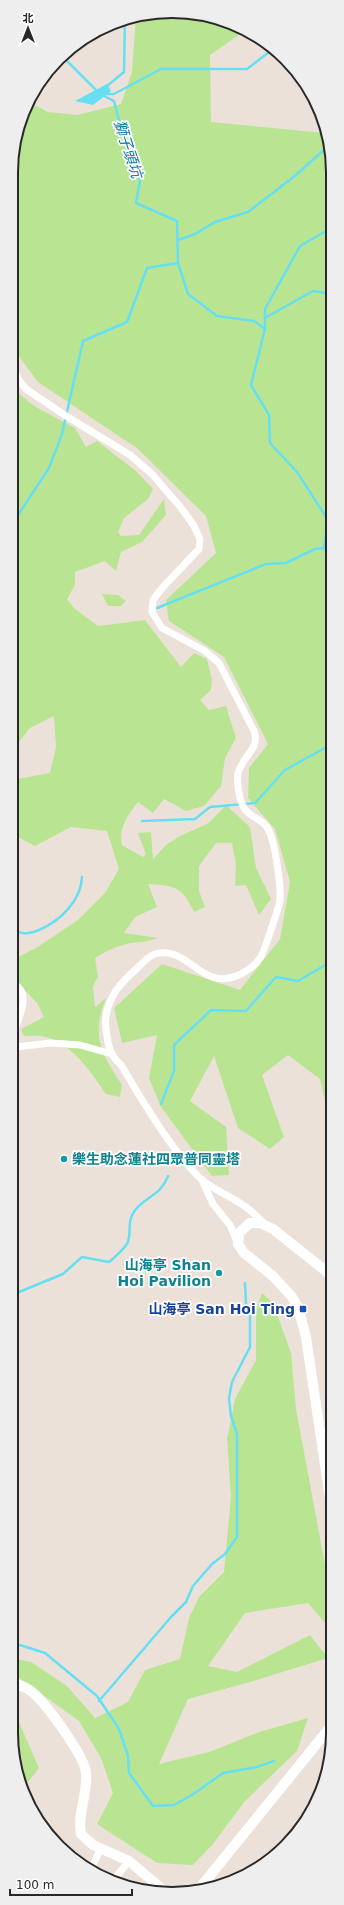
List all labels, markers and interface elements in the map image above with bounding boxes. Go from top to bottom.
north arrow [8,8,48,48]
text: 北 [23,12,34,25]
water label: 獅子頭坑 [110,118,146,182]
place label: 樂生助念蓮社四眾普同靈塔 [72,1151,240,1167]
marker: 樂生助念蓮社四眾普同靈塔 [59,1154,69,1164]
place label: 山海亭 Shan Hoi Pavilion [118,1257,211,1289]
marker: 山海亭 Shan Hoi Pavilion [214,1268,224,1278]
place label: 山海亭 San Hoi Ting [148,1301,295,1317]
marker: 山海亭 San Hoi Ting [298,1304,308,1314]
scale bar [10,1871,132,1897]
text: 100 m [16,1878,54,1892]

